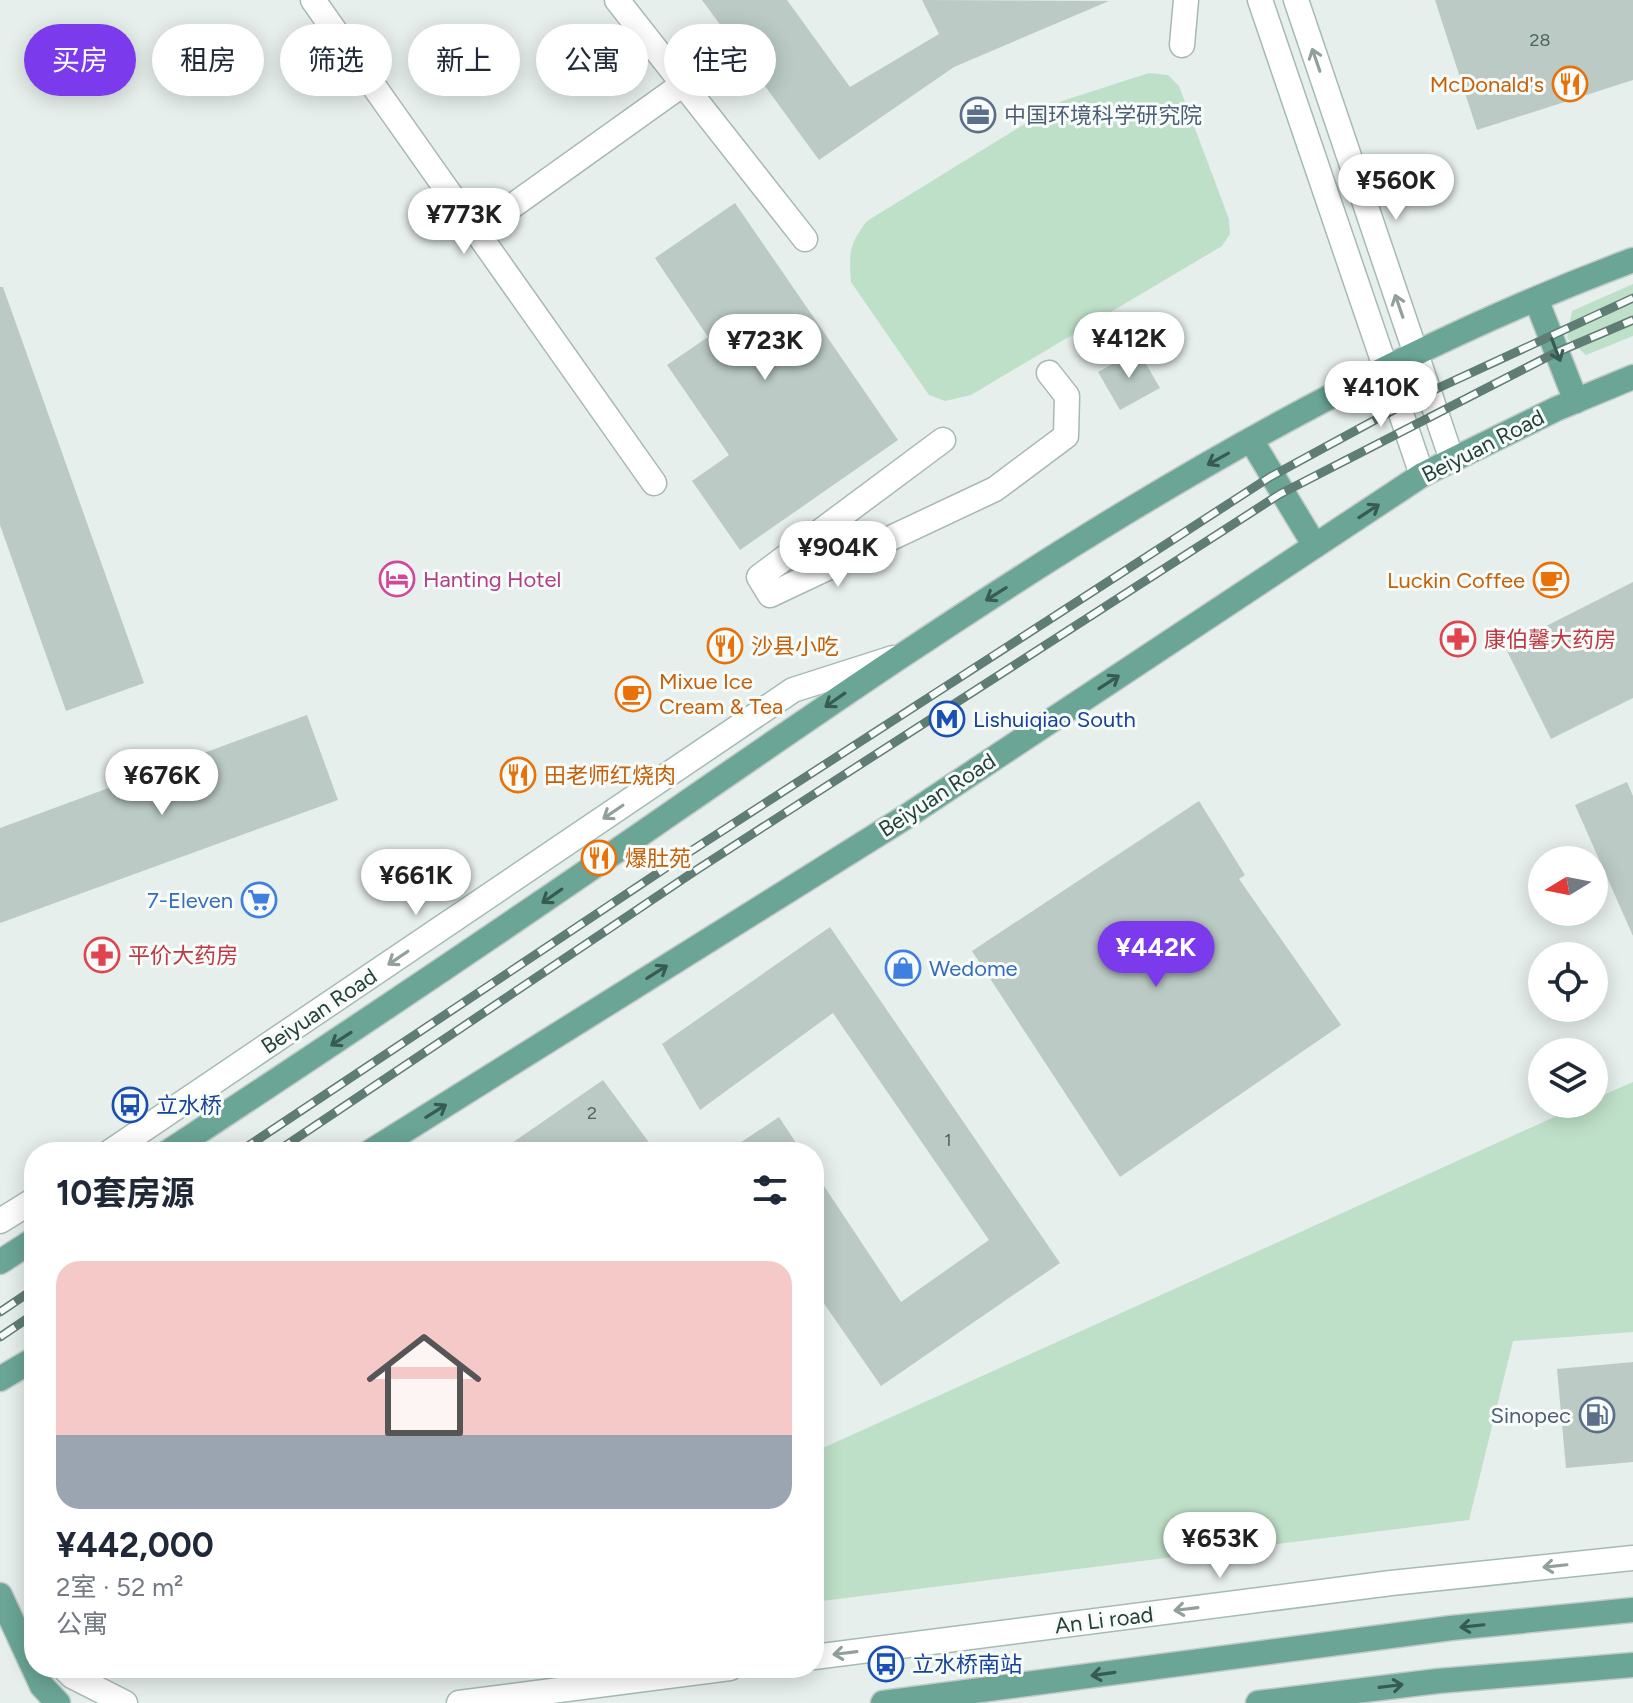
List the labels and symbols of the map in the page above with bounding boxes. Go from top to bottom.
house number: 28 [1529,29,1551,51]
one-way arrow [1308,48,1323,73]
restaurant icon: McDonald's [1551,65,1589,103]
place label: McDonald's [1430,71,1544,98]
office icon: 中国环境科学研究院 [959,96,997,134]
place label: 中国环境科学研究院 [1004,102,1202,129]
pin: ¥560K [1340,154,1452,222]
pin: ¥773K [408,188,520,256]
one-way arrow [1391,294,1406,319]
pin: ¥412K [1073,312,1185,380]
pin: ¥723K [709,314,821,382]
one-way arrow [1550,337,1564,362]
pin: ¥410K [1325,361,1437,429]
street label: Beiyuan Road [1417,404,1549,488]
one-way arrow [1207,451,1230,467]
one-way arrow [1357,502,1379,519]
pin: ¥904K [782,521,894,589]
hotel icon: Hanting Hotel [378,560,416,598]
cafe icon: Luckin Coffee [1532,561,1570,599]
place label: Hanting Hotel [423,566,561,593]
place label: Luckin Coffee [1387,567,1525,594]
one-way arrow [985,587,1008,603]
pharmacy icon: 康伯馨大药房 [1439,620,1477,658]
place label: 康伯馨大药房 [1484,626,1616,653]
restaurant icon: 沙县小吃 [706,627,744,665]
place label: 沙县小吃 [751,633,839,660]
place label: Mixue Ice Cream & Tea [659,668,783,720]
one-way arrow [1097,674,1119,690]
cafe icon: Mixue Ice Cream & Tea [614,675,652,713]
one-way arrow [824,692,846,708]
metro station icon: Lishuiqiao South [928,700,966,738]
place label: Lishuiqiao South [973,706,1136,733]
street label: Beiyuan Road [873,747,1001,843]
pin: ¥676K [106,749,218,817]
restaurant icon: 田老师红烧肉 [499,756,537,794]
place label: 田老师红烧肉 [544,762,676,789]
one-way arrow [602,804,624,820]
restaurant icon: 爆肚苑 [580,839,618,877]
place label: 爆肚苑 [625,845,691,872]
north arrow [1528,846,1608,926]
pin: ¥661K [360,849,472,917]
supermarket icon: 7-Eleven [240,881,278,919]
place label: 7-Eleven [147,887,233,914]
one-way arrow [542,888,564,904]
pin: ¥442K [1100,921,1212,989]
pharmacy icon: 平价大药房 [83,936,121,974]
place label: 平价大药房 [128,942,238,969]
shop icon: Wedome [884,949,922,987]
one-way arrow [387,950,409,966]
place label: Wedome [929,955,1018,982]
street label: Beiyuan Road [256,962,382,1060]
one-way arrow [645,964,667,981]
one-way arrow [330,1031,352,1047]
bus stop icon: 立水桥 [111,1086,149,1124]
place label: 立水桥 [156,1092,222,1119]
one-way arrow [425,1102,447,1119]
house number: 2 [587,1102,597,1124]
house number: 1 [944,1129,952,1151]
fuel station icon: Sinopec [1578,1396,1616,1434]
place label: Sinopec [1490,1402,1571,1429]
pin: ¥653K [1164,1512,1276,1580]
one-way arrow [1542,1558,1569,1573]
street label: An Li road [1053,1601,1155,1639]
one-way arrow [1174,1602,1199,1617]
one-way arrow [1459,1618,1486,1633]
bus stop icon: 立水桥南站 [867,1645,905,1683]
one-way arrow [833,1646,858,1661]
place label: 立水桥南站 [912,1651,1022,1678]
one-way arrow [1091,1667,1116,1682]
one-way arrow [1377,1679,1404,1694]

